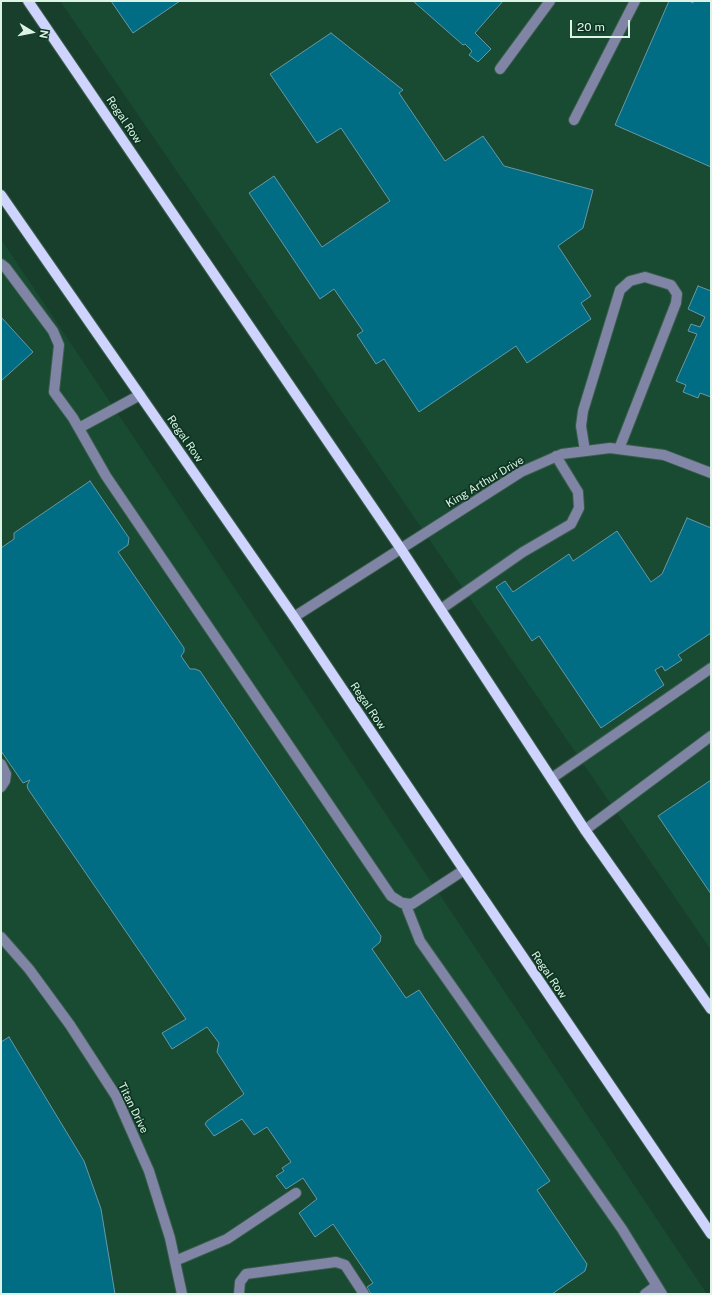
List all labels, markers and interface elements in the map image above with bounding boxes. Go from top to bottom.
north arrow [12,12,52,52]
scale bar [572,12,632,38]
text: 20 m [577,20,605,34]
text: N [37,29,50,39]
street label: Regal Row [103,94,145,146]
street label: Regal Row [164,413,206,465]
street label: King Arthur Drive [444,454,526,510]
street label: Regal Row [347,680,389,732]
street label: Regal Row [528,949,570,1001]
street label: Titan Drive [115,1080,151,1136]

